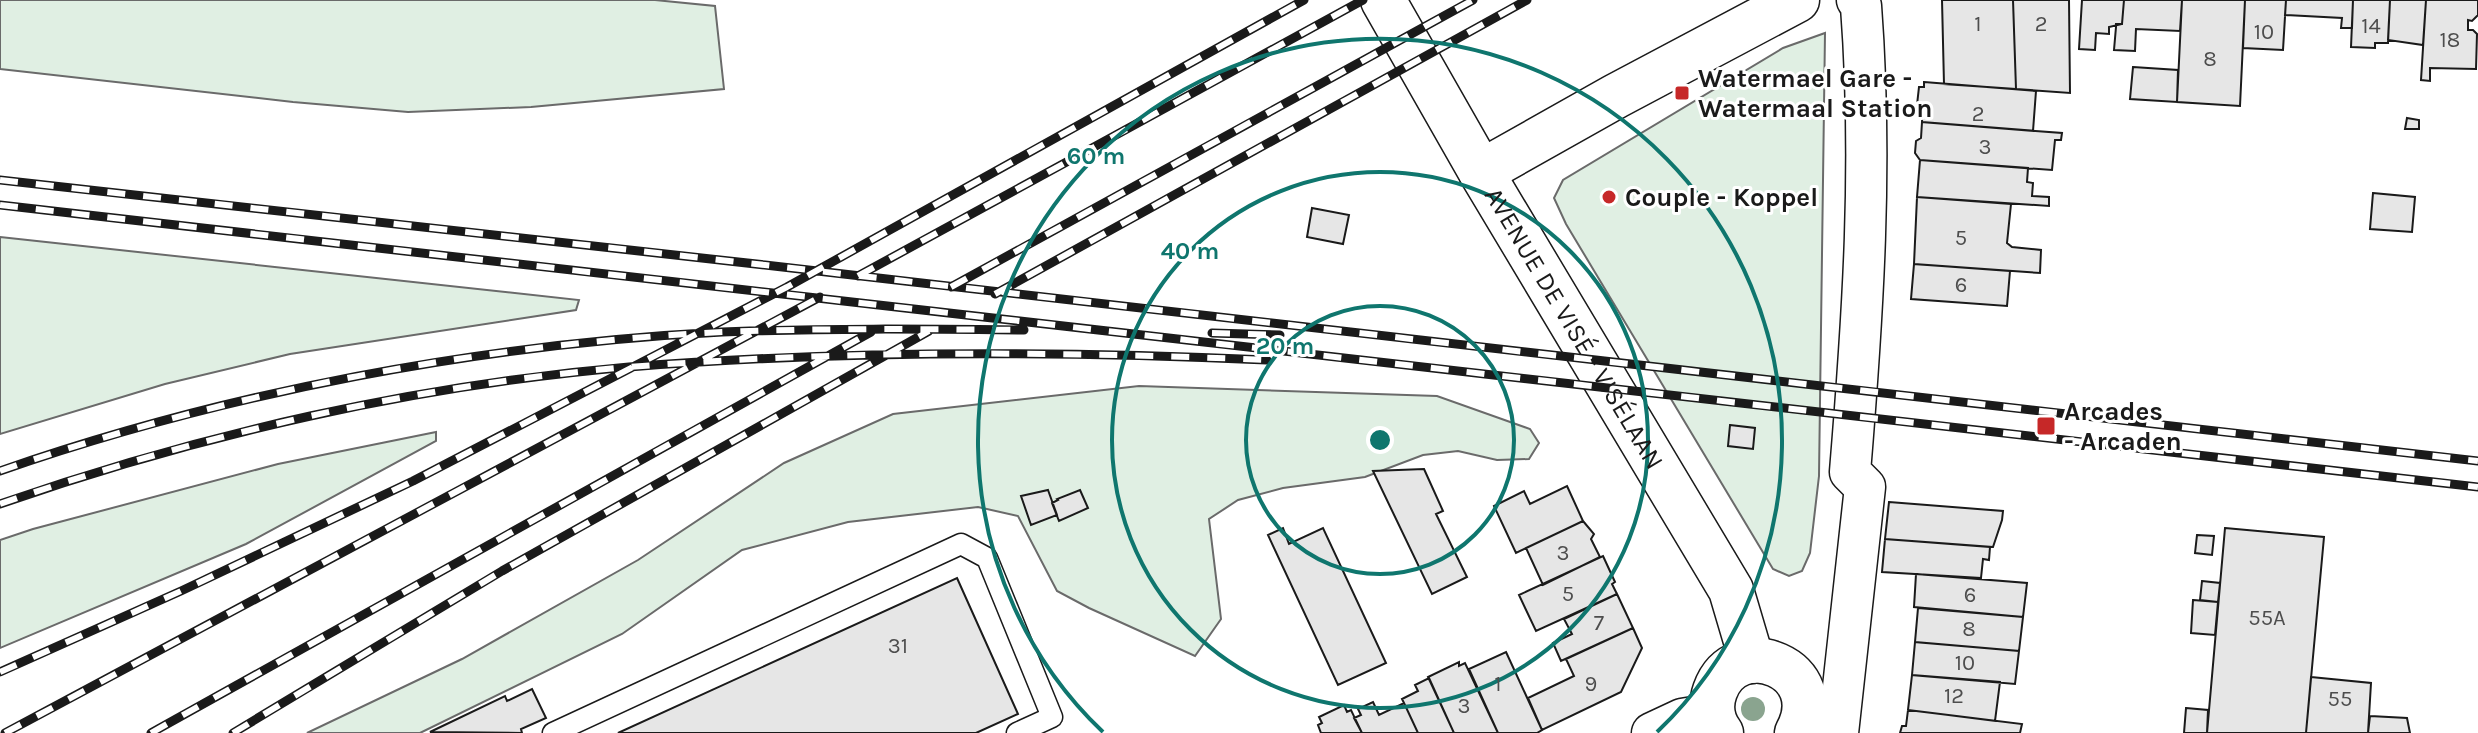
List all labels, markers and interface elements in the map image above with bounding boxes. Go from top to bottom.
house number: 1 [1974,11,1982,37]
house number: 2 [2035,11,2047,37]
house number: 14 [2361,13,2381,39]
house number: 10 [2254,19,2274,45]
house number: 18 [2440,27,2460,53]
house number: 8 [2203,46,2217,72]
place label: Watermael Gare - Watermaal Station [1698,63,1932,124]
marker: Watermael Gare - Watermaal Station [1673,84,1691,102]
house number: 2 [1972,101,1984,127]
house number: 3 [1979,134,1992,160]
text: 60 m [1067,142,1125,170]
street label: AVENUE DE VISÉ - VISÉLAAN [1478,182,1671,475]
place label: Couple - Koppel [1625,182,1818,213]
marker: Couple - Koppel [1600,188,1618,206]
house number: 5 [1955,225,1967,251]
text: 40 m [1161,237,1219,265]
house number: 6 [1955,272,1967,298]
text: 20 m [1256,332,1314,360]
place label: Arcades - Arcaden [2064,396,2182,457]
marker: Arcades - Arcaden [2035,415,2057,437]
centre of rings [1366,426,1394,454]
house number: 3 [1557,540,1570,566]
house number: 5 [1562,581,1574,607]
house number: 6 [1964,582,1976,608]
house number: 55A [2248,605,2286,631]
house number: 7 [1594,610,1604,636]
house number: 8 [1962,616,1976,642]
house number: 31 [888,633,908,659]
house number: 10 [1955,650,1975,676]
house number: 1 [1494,671,1502,697]
house number: 9 [1585,671,1597,697]
house number: 12 [1944,683,1964,709]
house number: 55 [2328,686,2352,712]
house number: 3 [1458,693,1471,719]

